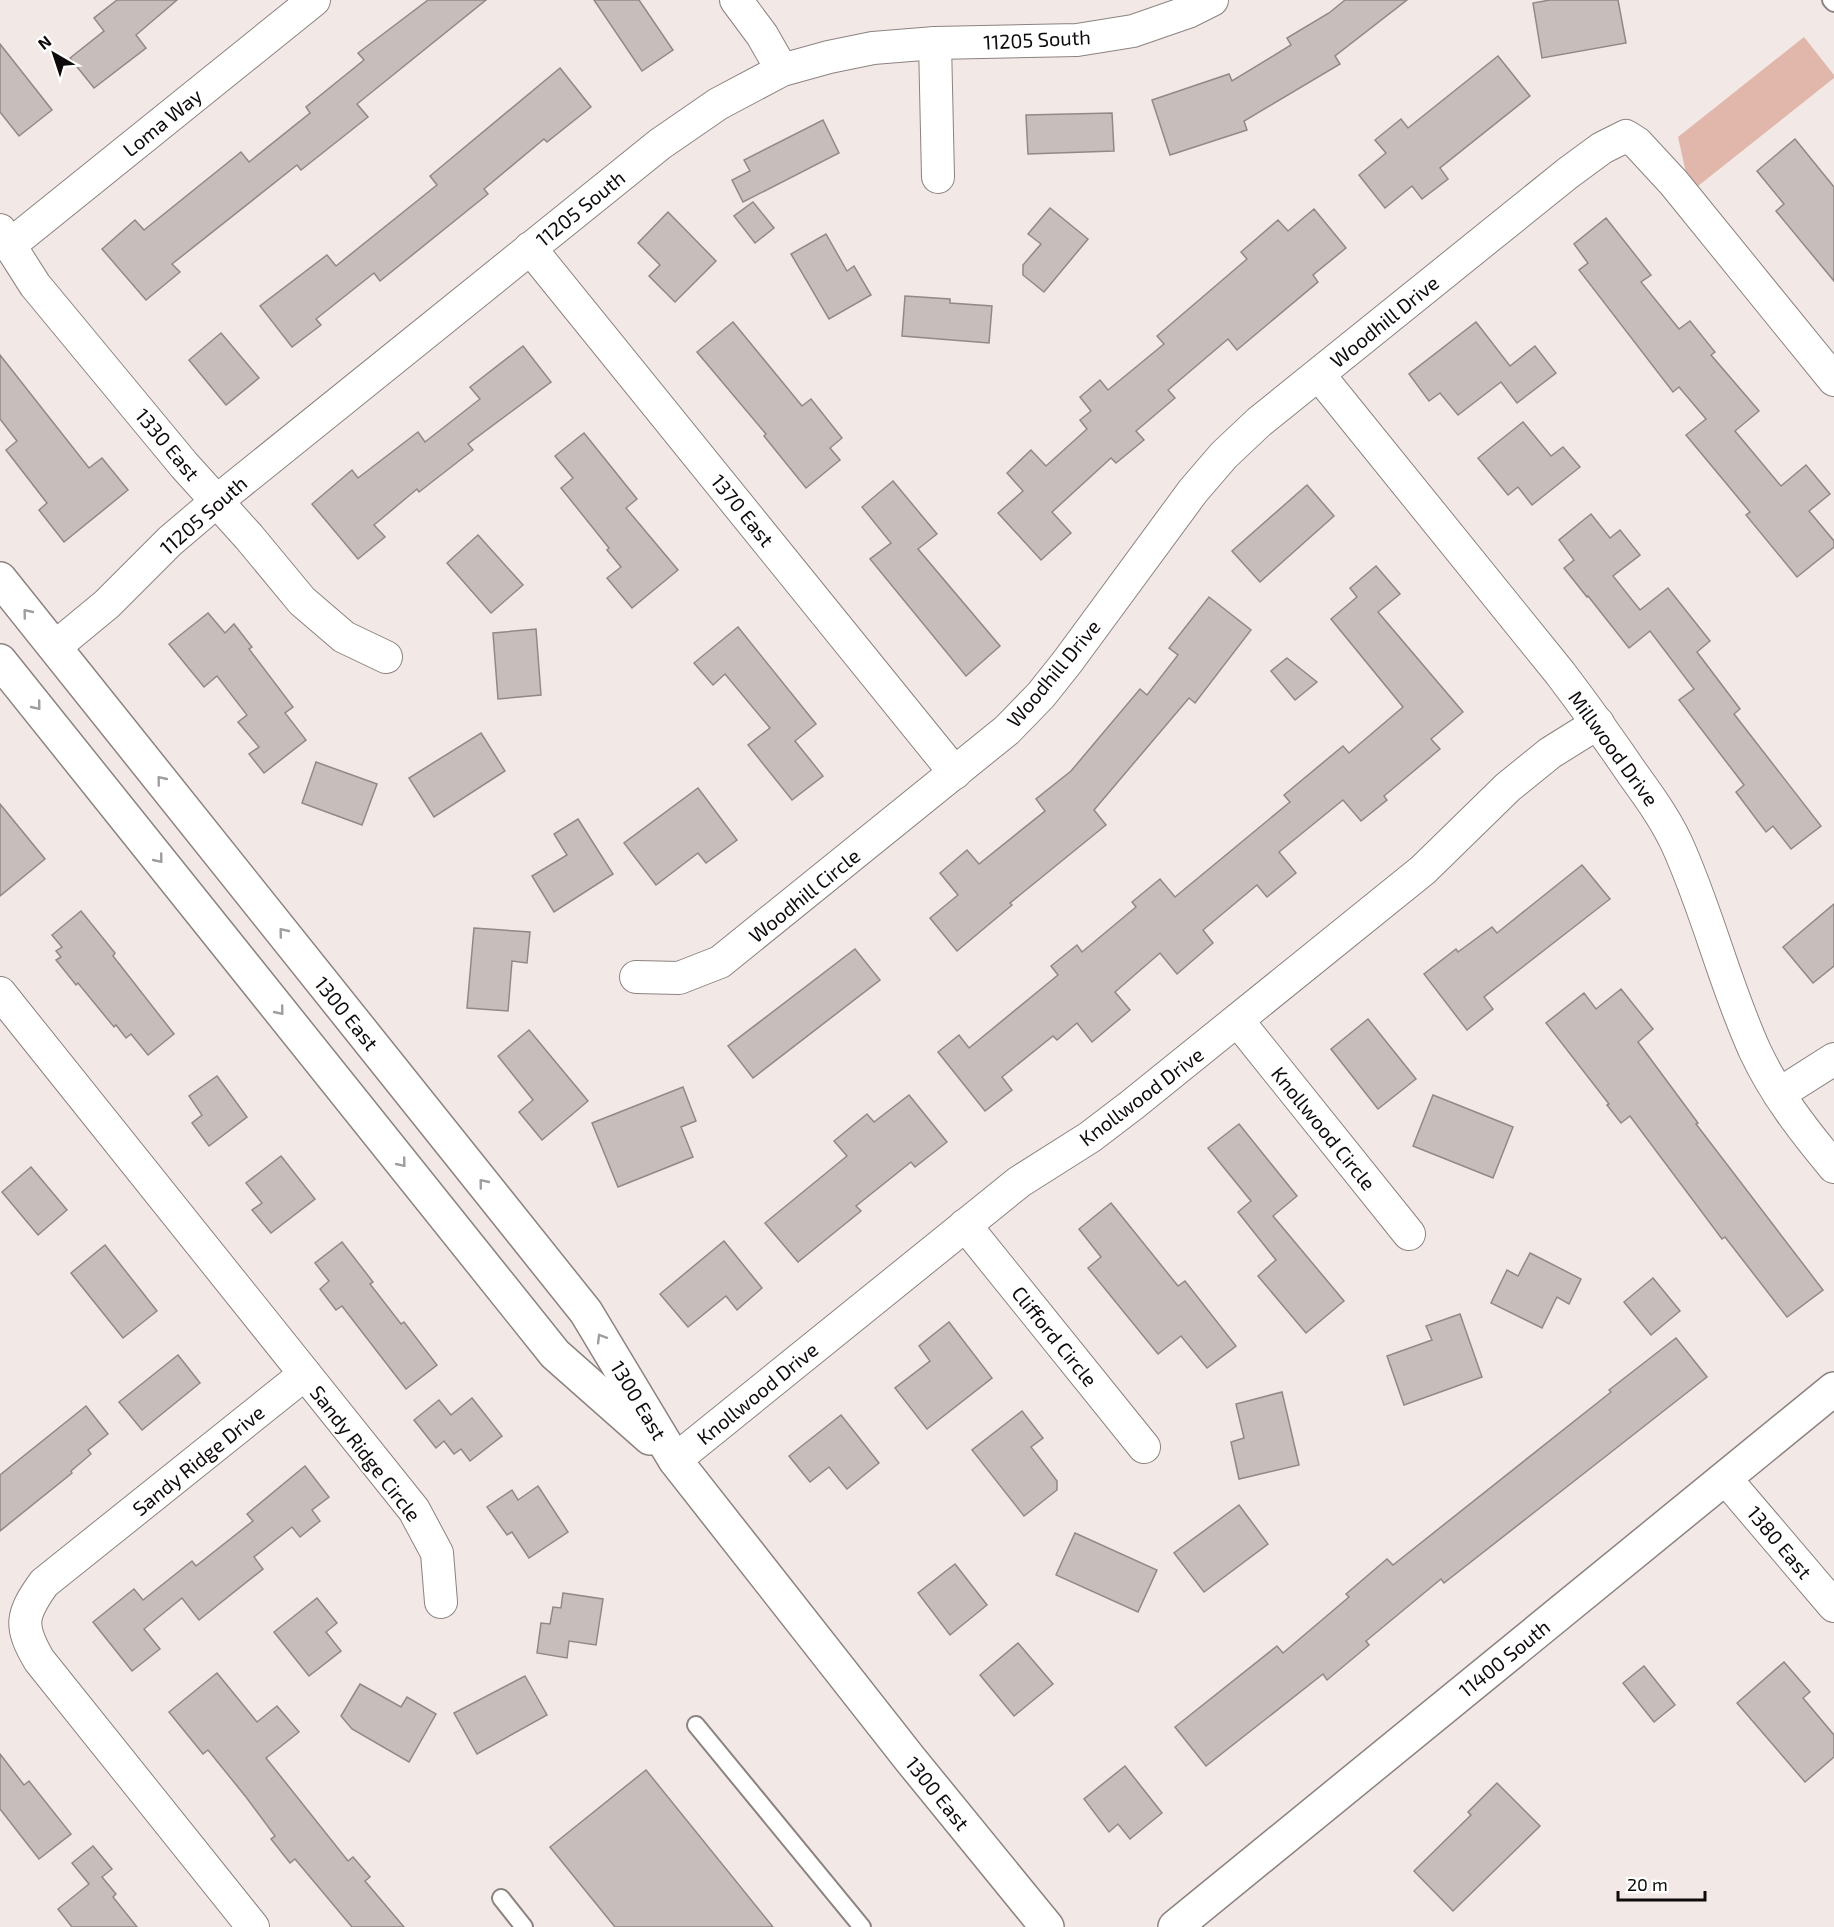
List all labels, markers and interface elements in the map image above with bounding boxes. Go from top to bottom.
north arrow [24,24,84,84]
street label: 11205 South [983,24,1091,54]
text: N [34,31,55,53]
street label: Loma Way [118,83,207,161]
street label: 11205 South [531,165,629,251]
street label: Woodhill Drive [1325,270,1443,372]
street label: 1330 East [131,403,205,485]
street label: 1370 East [707,469,780,551]
street label: 11205 South [155,471,251,559]
one-way arrow [24,609,35,620]
street label: Woodhill Drive [1001,614,1105,732]
street label: Millwood Drive [1564,686,1664,810]
one-way arrow [29,700,40,711]
one-way arrow [157,776,168,787]
street label: Woodhill Circle [744,843,864,947]
one-way arrow [151,852,162,863]
one-way arrow [279,928,290,939]
street label: 1300 East [310,971,384,1055]
one-way arrow [273,1004,284,1015]
street label: Knollwood Drive [1074,1042,1208,1150]
street label: Knollwood Circle [1267,1061,1381,1195]
one-way arrow [395,1156,406,1167]
one-way arrow [479,1179,490,1190]
street label: Clifford Circle [1007,1281,1103,1391]
one-way arrow [597,1334,609,1344]
street label: Knollwood Drive [692,1337,822,1449]
street label: 1300 East [606,1356,672,1444]
street label: Sandy Ridge Circle [306,1380,426,1526]
street label: Sandy Ridge Drive [127,1400,269,1520]
street label: 1380 East [1743,1501,1818,1584]
street label: 11400 South [1454,1614,1554,1702]
street label: 1300 East [901,1751,975,1835]
scale bar [1618,1864,1705,1902]
text: 20 m [1627,1873,1668,1895]

